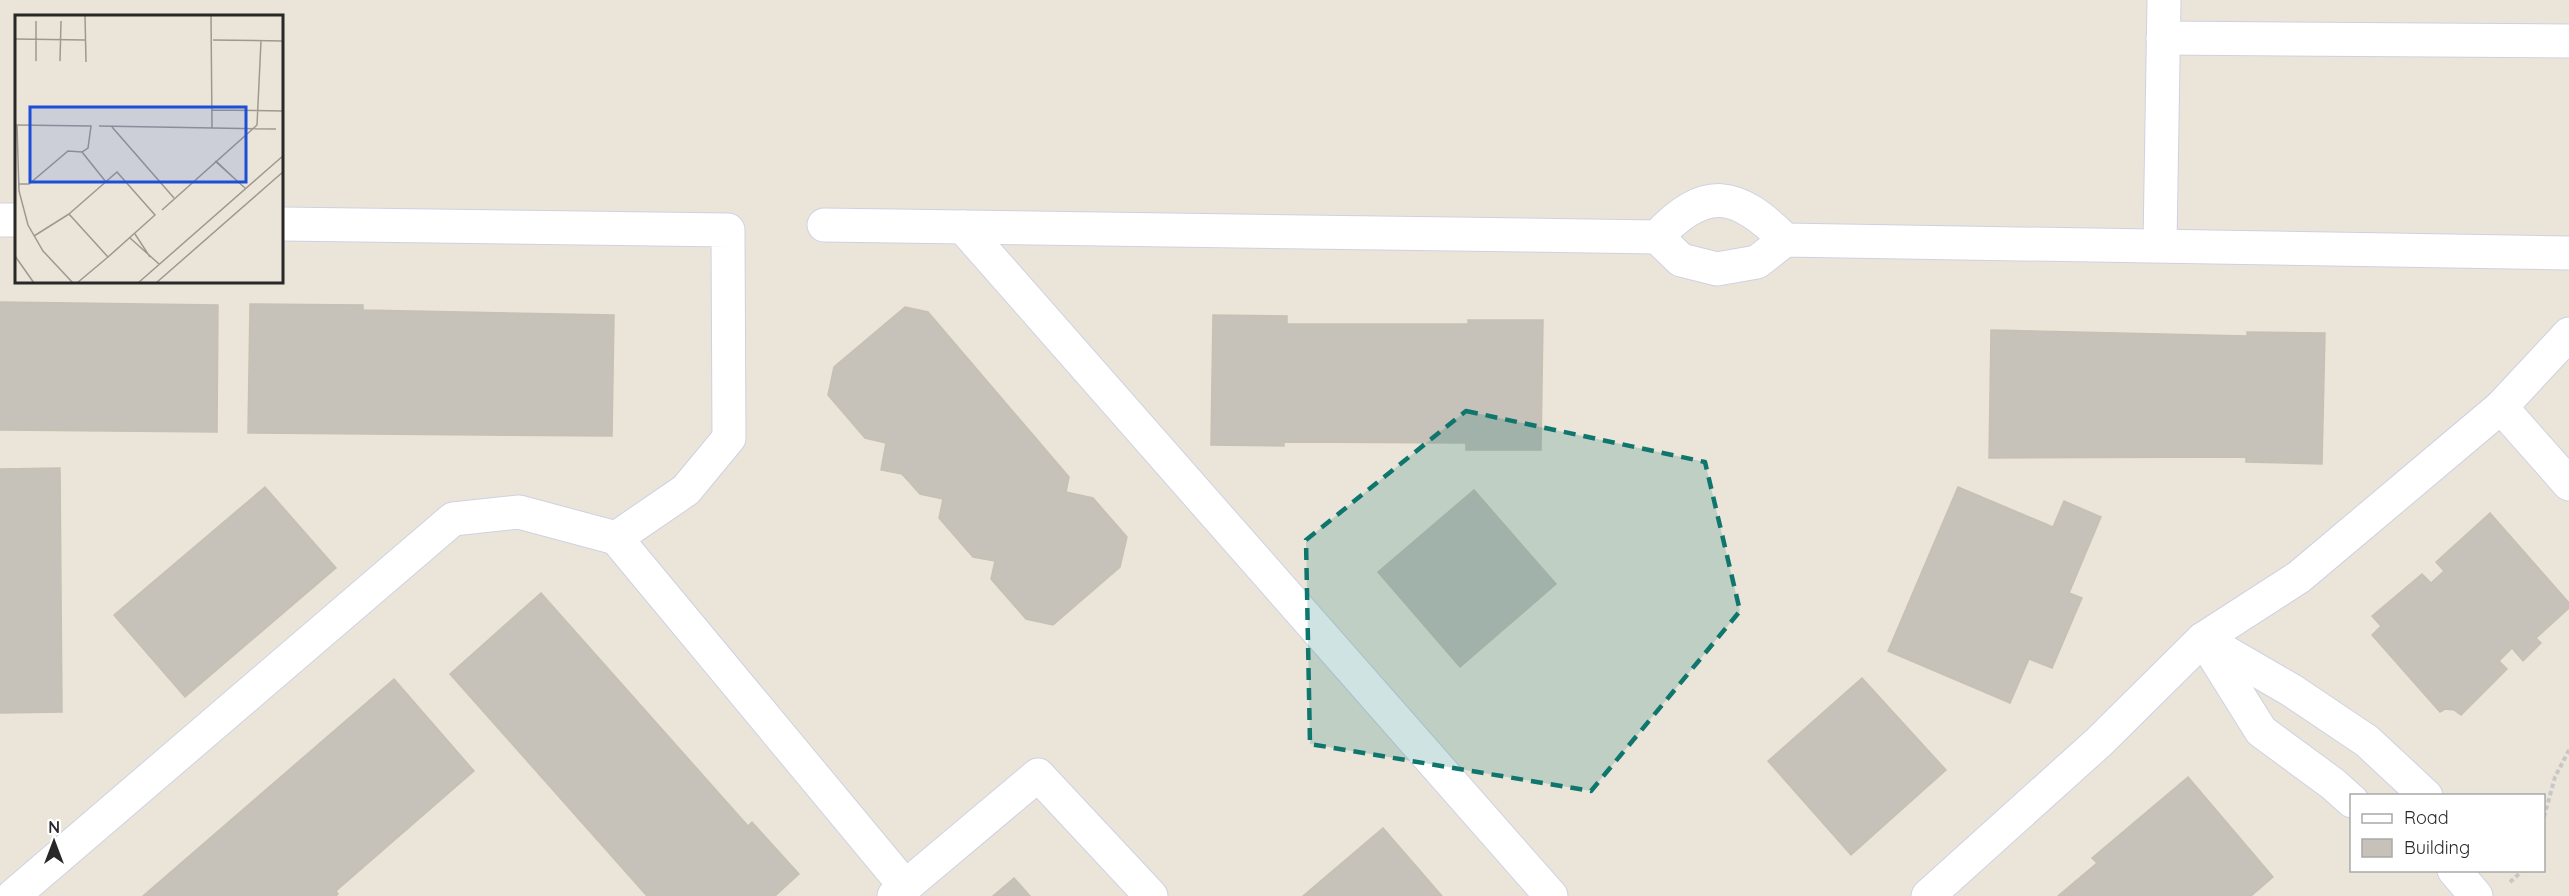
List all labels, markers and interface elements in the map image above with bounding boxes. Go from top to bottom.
inset map [15,15,284,284]
legend [2350,794,2545,872]
text: Road [2404,806,2449,829]
north arrow [24,812,84,872]
text: N [48,817,60,837]
text: Building [2404,836,2470,859]

